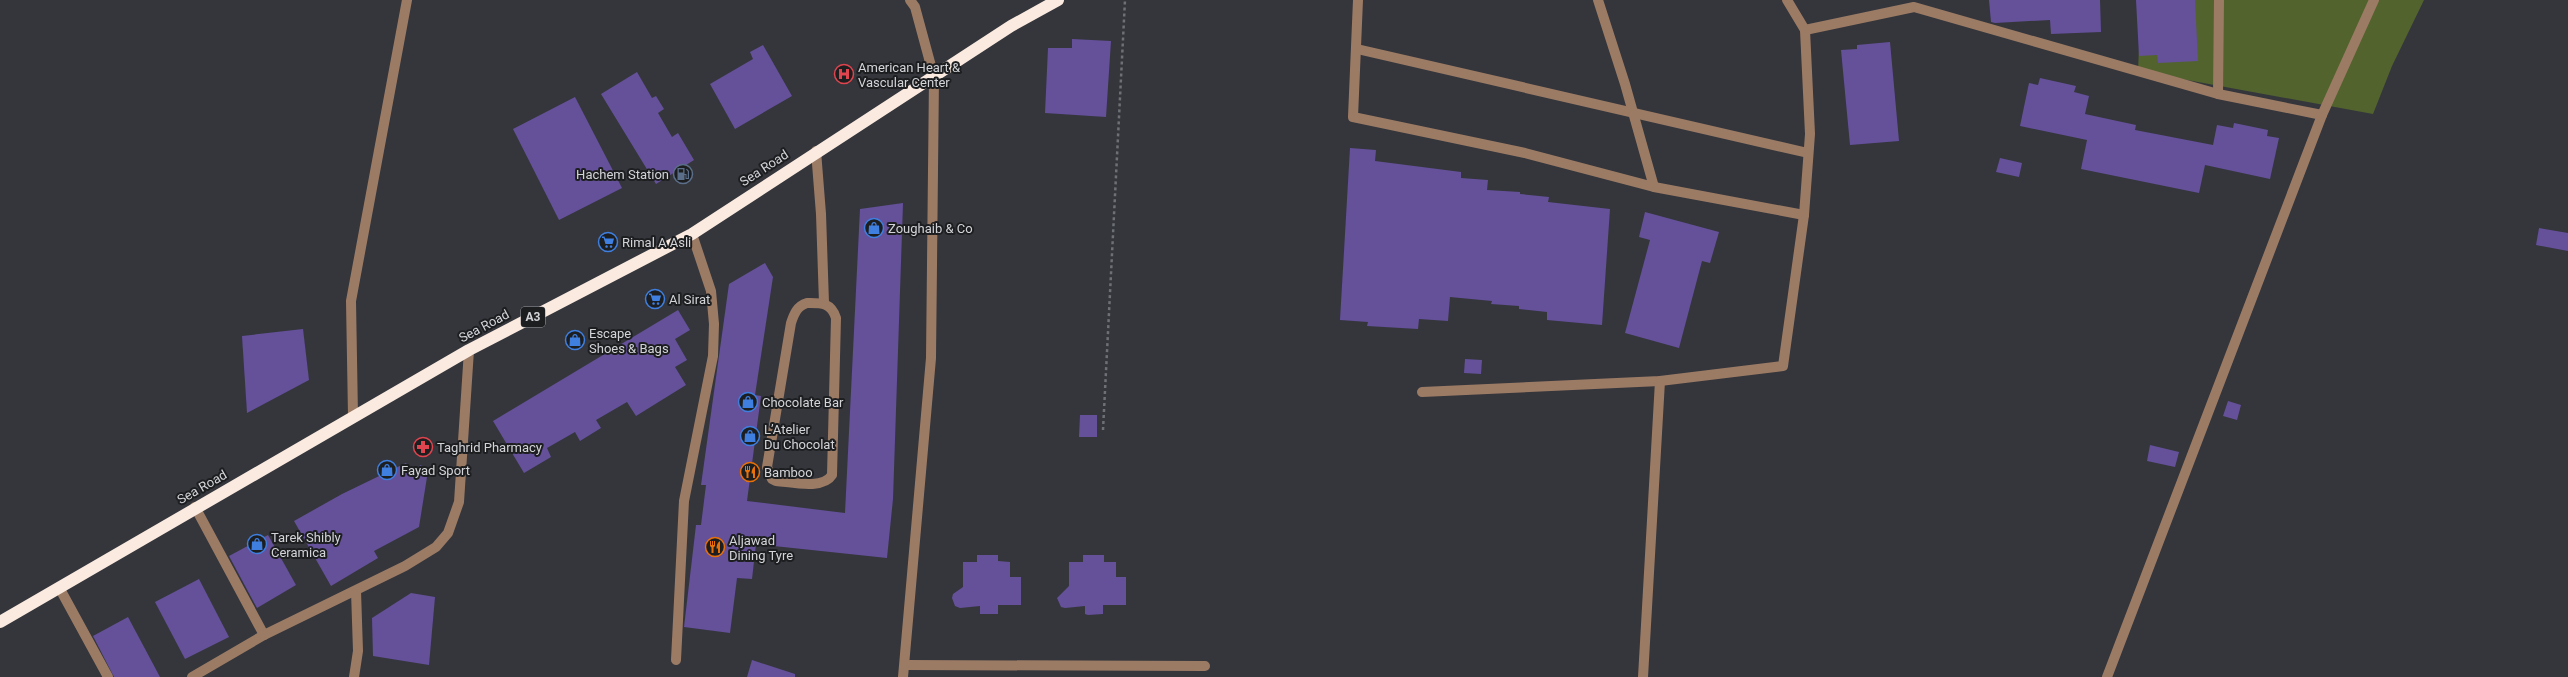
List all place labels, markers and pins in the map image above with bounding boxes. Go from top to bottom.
place label: American Heart & Vascular Center [858,60,961,90]
hospital icon: American Heart & Vascular Center [833,63,855,85]
fuel station icon: Hachem Station [672,163,694,185]
place label: Hachem Station [576,167,669,182]
shop icon: Zoughaib & Co [863,217,885,239]
place label: Zoughaib & Co [888,221,973,236]
supermarket icon: Rimal A Asli [597,231,619,253]
place label: Rimal A Asli [622,235,691,250]
supermarket icon: Al Sirat [644,288,666,310]
place label: Al Sirat [669,292,710,307]
place label: Escape Shoes & Bags [589,326,669,356]
shop icon: Escape Shoes & Bags [564,329,586,351]
shop icon: Chocolate Bar [737,391,759,413]
place label: Chocolate Bar [762,395,844,410]
place label: L’Atelier Du Chocolat [764,422,835,452]
shop icon: L’Atelier Du Chocolat [739,425,761,447]
pharmacy icon: Taghrid Pharmacy [412,436,434,458]
place label: Taghrid Pharmacy [437,440,542,455]
shop icon: Fayad Sport [376,459,398,481]
restaurant icon: Bamboo [739,461,761,483]
place label: Fayad Sport [401,463,470,478]
place label: Bamboo [764,465,813,480]
place label: Tarek Shibly Ceramica [271,530,341,560]
shop icon: Tarek Shibly Ceramica [246,533,268,555]
place label: Aljawad Dining Tyre [729,533,793,563]
restaurant icon: Aljawad Dining Tyre [704,536,726,558]

